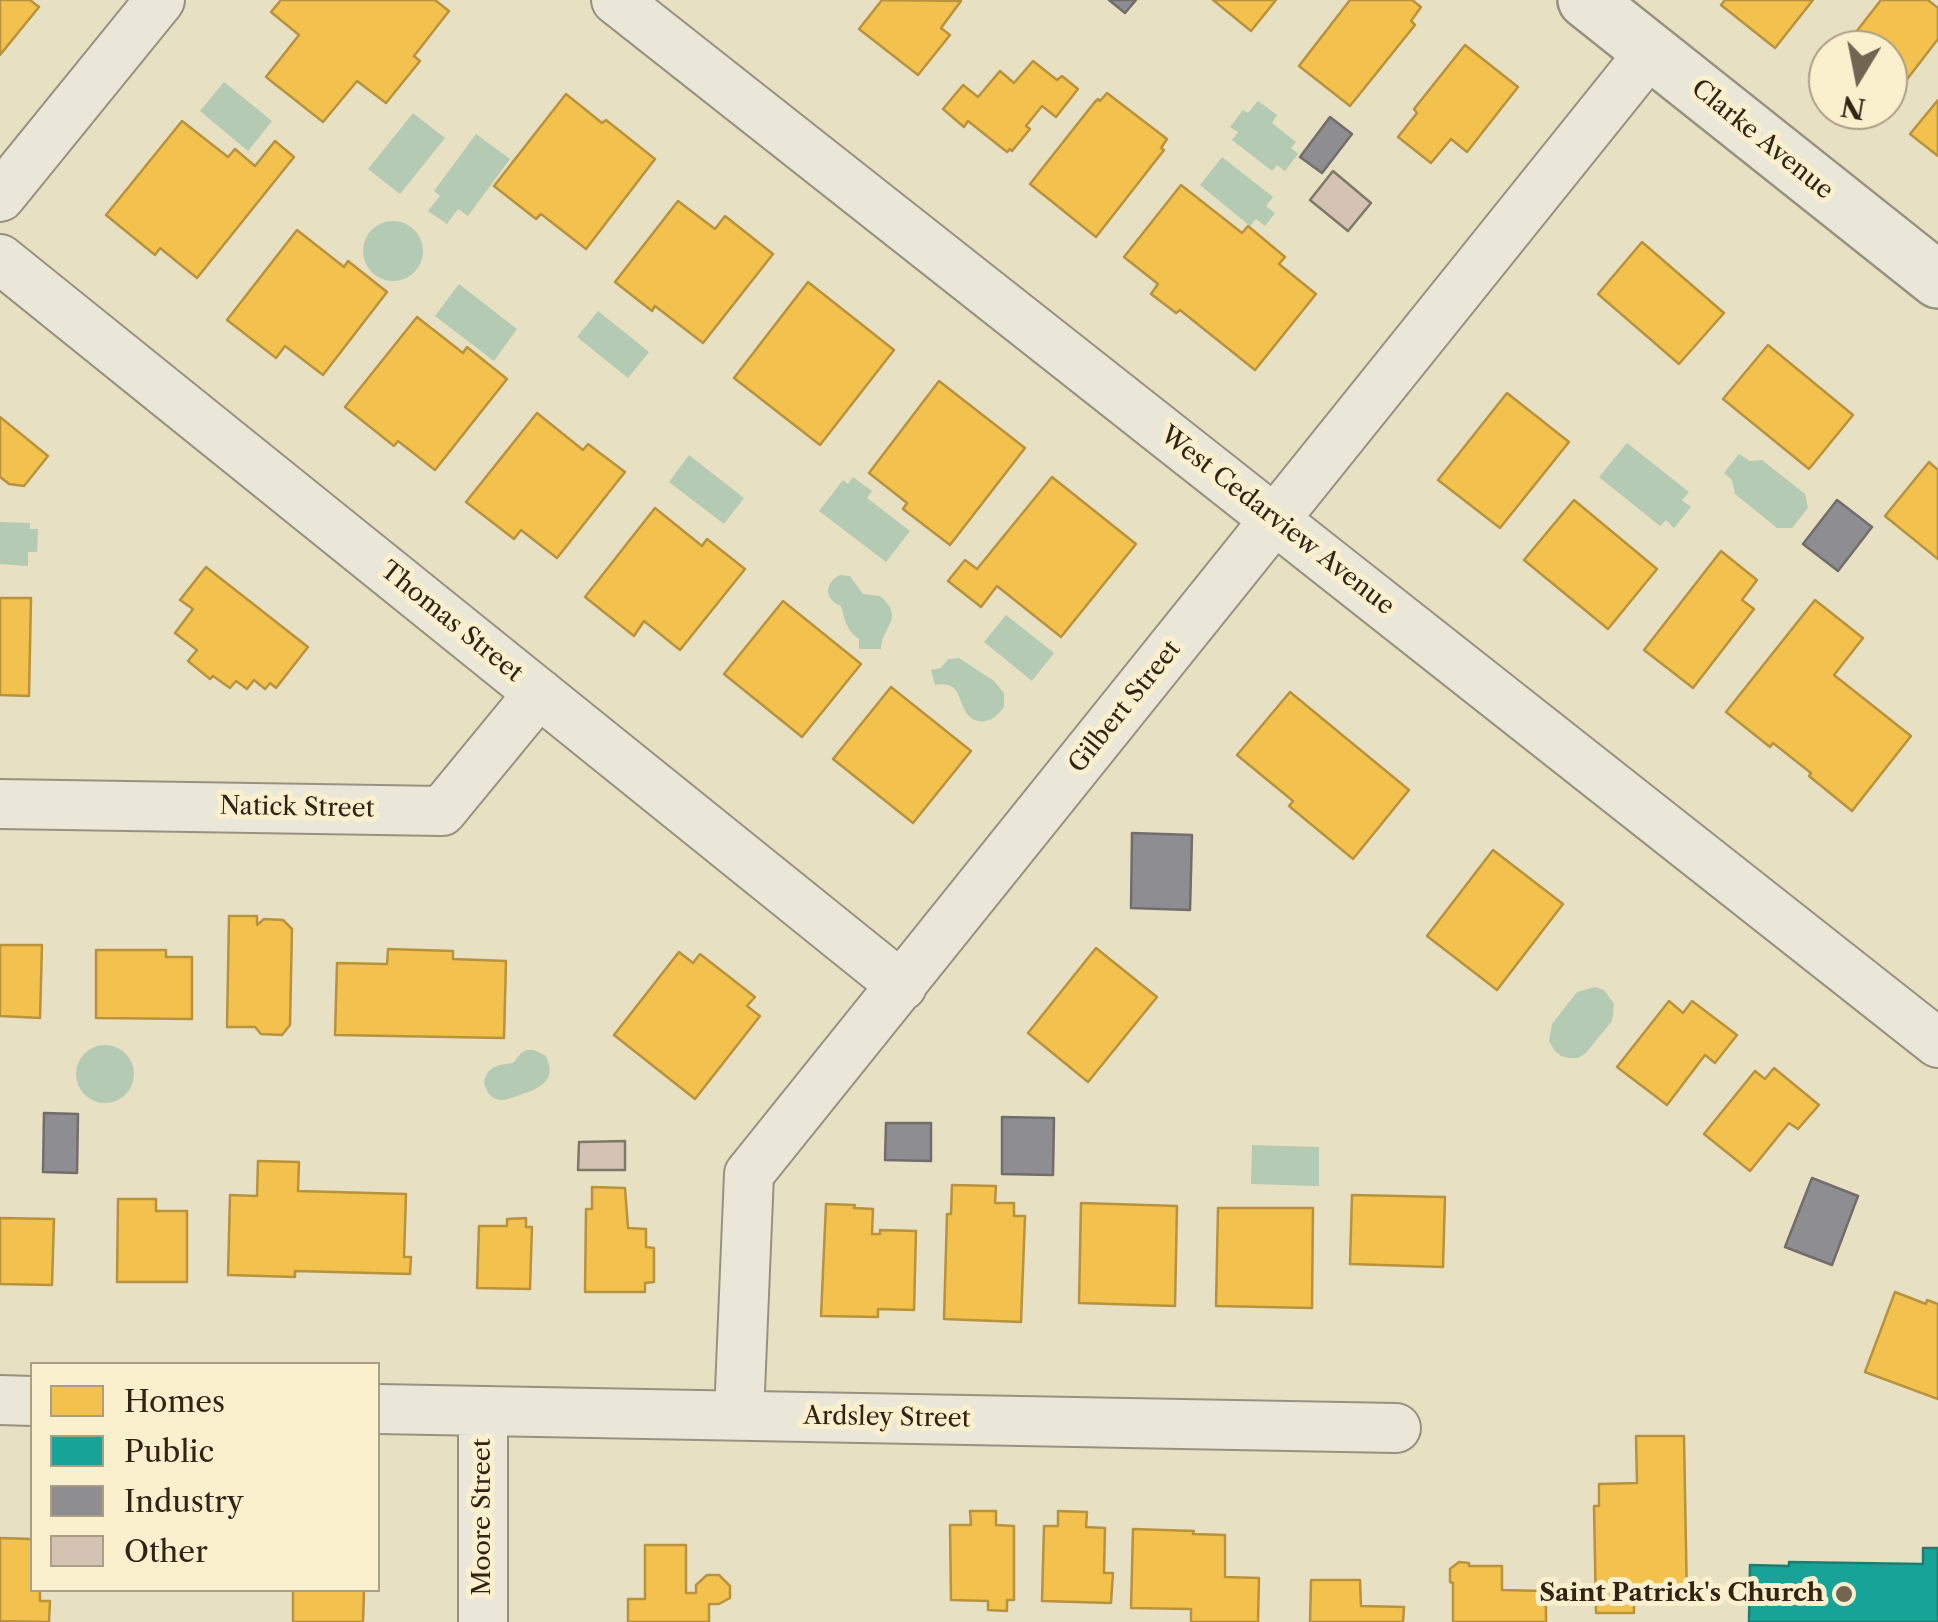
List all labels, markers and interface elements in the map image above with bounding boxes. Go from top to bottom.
north arrow [1808,30,1908,130]
street label: Clarke Avenue [1685,74,1839,206]
text: N [1838,89,1868,126]
street label: West Cedarview Avenue [1154,420,1400,622]
street label: Thomas Street [374,555,528,689]
street label: Gilbert Street [1063,635,1187,779]
street label: Natick Street [219,792,375,824]
legend [30,1362,380,1592]
text: Homes [124,1383,225,1420]
street label: Ardsley Street [803,1402,971,1434]
text: Public [124,1433,214,1470]
street label: Moore Street [468,1438,498,1596]
text: Industry [124,1483,244,1520]
text: Other [124,1533,208,1570]
place label: Saint Patrick's Church [1539,1579,1824,1609]
marker: Saint Patrick's Church [1833,1583,1855,1605]

